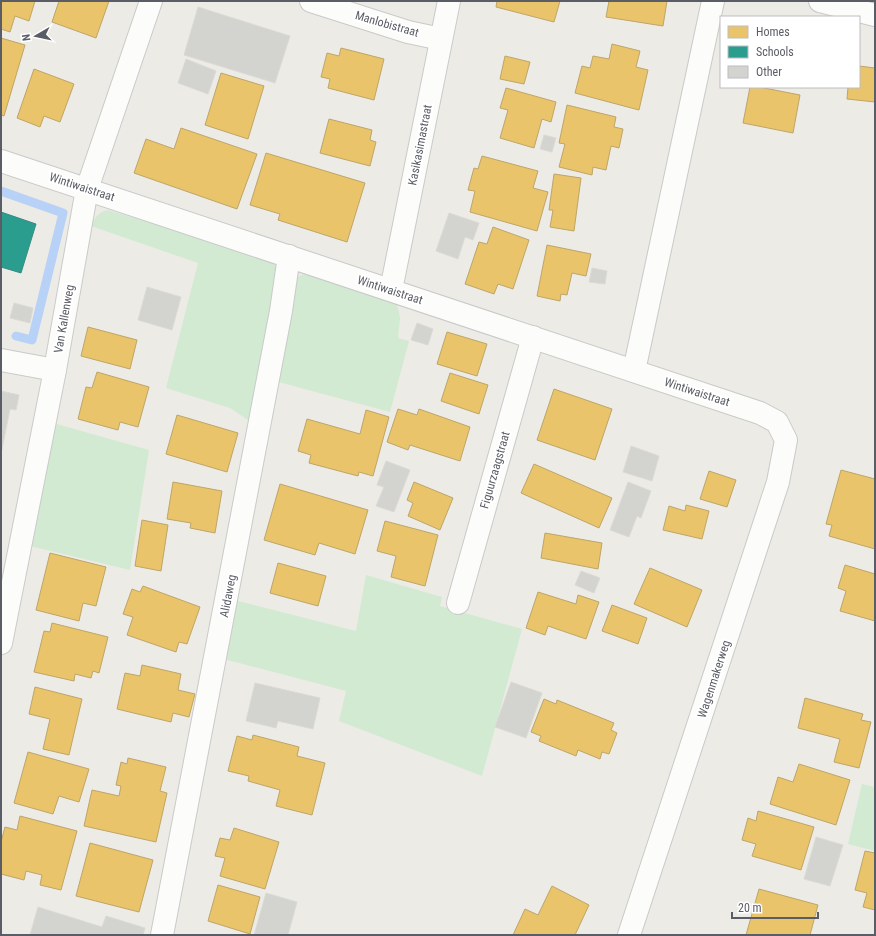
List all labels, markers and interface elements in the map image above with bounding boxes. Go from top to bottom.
street label: Manlobistraat [354,8,421,40]
north arrow [16,16,56,56]
legend [720,16,860,88]
text: Homes [756,25,790,39]
text: N [20,33,34,42]
text: Schools [756,45,794,59]
text: Other [756,65,782,79]
street label: Kasikasimastraat [405,103,435,187]
street label: Wintiwaistraat [48,170,117,204]
street label: Wintiwaistraat [356,273,425,307]
street label: Van Kallenweg [51,284,77,354]
street label: Wintiwaistraat [663,375,732,409]
street label: Figuurzaagstraat [477,429,513,510]
street label: Alidaweg [217,573,239,619]
street label: Wagenmakerweg [695,638,733,720]
scale bar [732,894,818,920]
text: 20 m [738,901,762,915]

